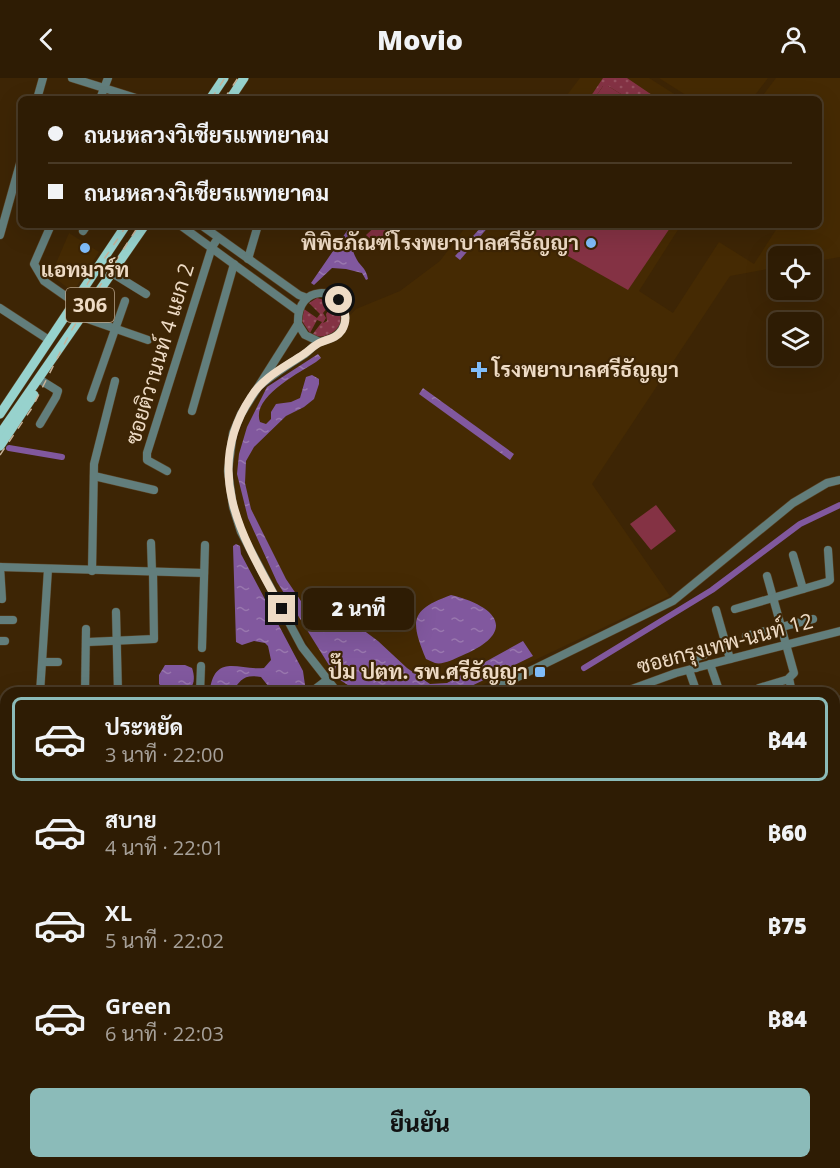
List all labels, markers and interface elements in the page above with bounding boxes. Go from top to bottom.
text: Movio [377,21,463,58]
icon: back [30,23,63,56]
icon: person [777,23,810,56]
text: ถนนหลวงวิเชียรแพทยาคม [84,119,329,149]
text: ถนนหลวงวิเชียรแพทยาคม [84,177,329,207]
place label: พิพิธภัณฑ์โรงพยาบาลศรีธัญญา [301,228,579,256]
marker: พิพิธภัณฑ์โรงพยาบาลศรีธัญญา [584,236,598,250]
marker: แอทมาร์ท [78,241,92,255]
map controls [768,246,822,366]
button: locate [768,246,822,300]
place label: แอทมาร์ท [41,255,129,283]
street label: ซอยติวานนท์ 4 แยก 2 [118,260,200,448]
route start [325,286,352,313]
road number: 306 [66,288,114,322]
button: layers [768,312,822,366]
place label: โรงพยาบาลศรีธัญญา [490,355,679,383]
marker: โรงพยาบาลศรีธัญญา [470,361,488,379]
callout: 2 นาที [303,588,414,630]
route end [268,595,295,622]
text: 2 นาที [331,595,386,622]
street label: ซอยกรุงเทพ-นนท์ 12 [634,606,816,681]
place label: ปั๊ม ปตท. รพ.ศรีธัญญา [328,652,528,685]
marker: ปั๊ม ปตท. รพ.ศรีธัญญา [533,665,547,679]
text: ประหยัด [105,711,183,741]
icon: car [33,712,87,766]
text: ฿44 [768,724,807,754]
text: 3 นาที · 22:00 [105,741,224,768]
text: สบาย [105,804,157,834]
icon: car [33,805,87,859]
text: ฿60 [768,817,807,847]
text: 4 นาที · 22:01 [105,834,224,861]
text: XL [105,897,132,927]
icon: car [33,898,87,952]
text: ฿75 [768,910,807,940]
text: 5 นาที · 22:02 [105,927,224,954]
text: Green [105,990,171,1020]
icon: car [33,991,87,1045]
text: ฿84 [768,1003,807,1033]
text: 6 นาที · 22:03 [105,1020,224,1047]
button: ยืนยัน [30,1088,810,1157]

